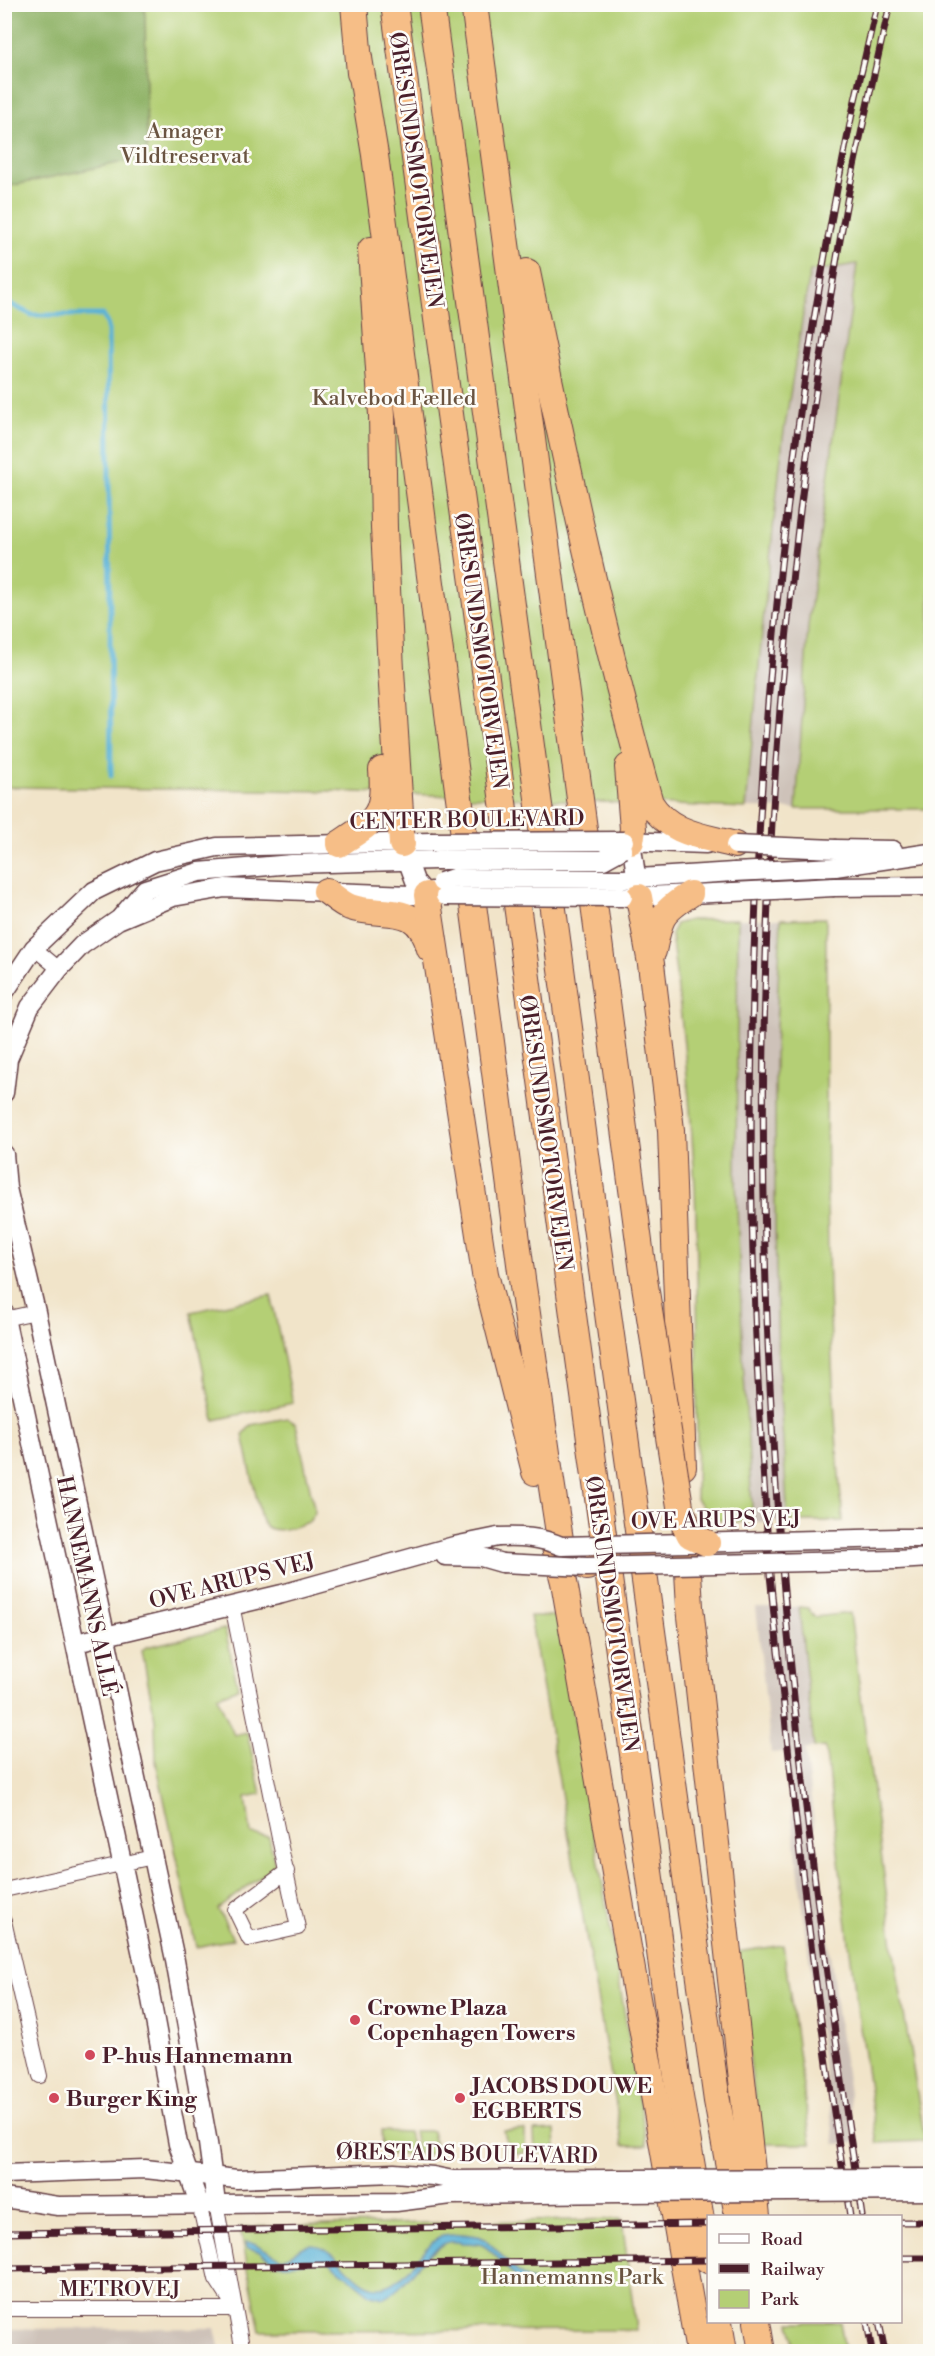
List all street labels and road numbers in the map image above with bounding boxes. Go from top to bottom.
street label: ØRESUNDSMOTORVEJEN [383,31,448,310]
street label: ØRESUNDSMOTORVEJEN [448,512,513,791]
street label: CENTER BOULEVARD [349,805,585,836]
street label: ØRESUNDSMOTORVEJEN [513,994,578,1273]
street label: HANNEMANNS ALLÉ [50,1473,124,1699]
street label: ØRESUNDSMOTORVEJEN [579,1475,644,1754]
street label: OVE ARUPS VEJ [631,1506,801,1535]
street label: OVE ARUPS VEJ [146,1548,318,1615]
street label: ØRESTADS BOULEVARD [336,2139,598,2170]
street label: METROVEJ [59,2276,181,2303]

